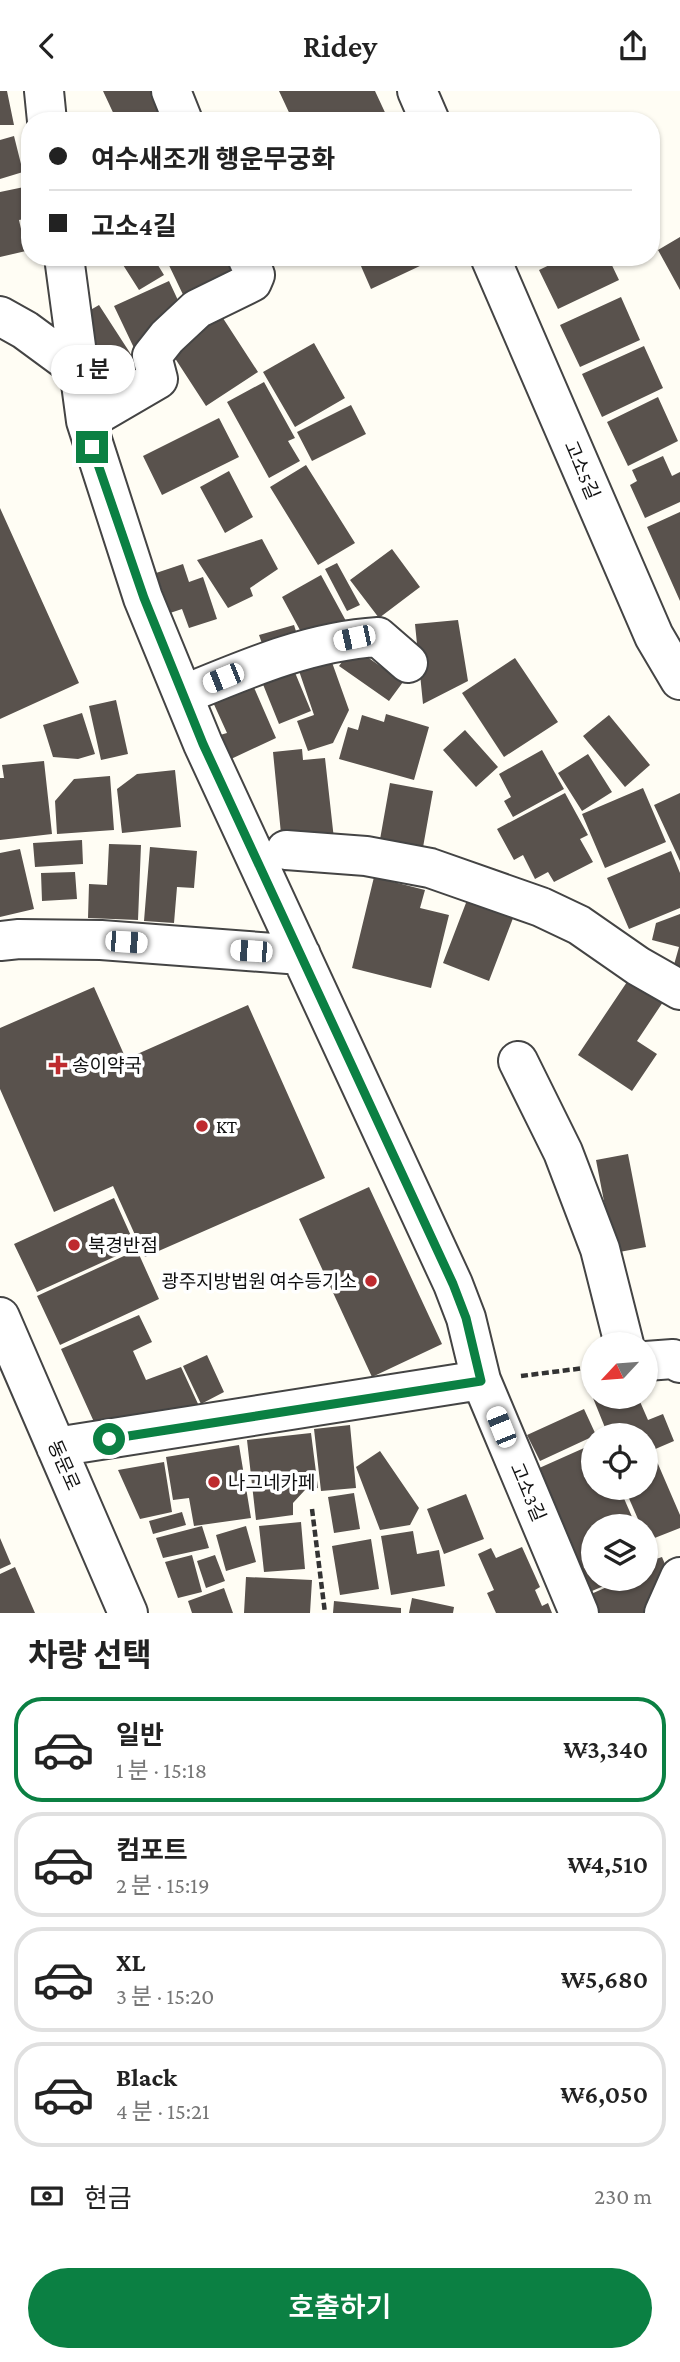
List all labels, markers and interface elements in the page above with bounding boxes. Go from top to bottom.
icon: back [28,27,66,65]
icon: share [614,27,652,65]
text: Ridey [303,28,377,64]
text: 여수새조개 행운무궁화 [91,145,335,174]
text: 고소4길 [91,212,177,241]
callout: 1 분 [50,345,134,395]
text: 1 분 [76,356,110,382]
route end [76,431,108,463]
street label: 고소5길 [560,438,604,502]
car [332,623,377,653]
car [200,660,247,696]
car [105,930,148,954]
car [230,939,273,963]
place label: 송이약국 [72,1055,142,1076]
marker: 송이약국 [50,1057,66,1073]
place label: KT [216,1116,238,1137]
marker: KT [194,1118,210,1134]
place label: 북경반점 [88,1235,158,1256]
marker: 북경반점 [66,1237,82,1253]
place label: 광주지방법원 여수등기소 [161,1271,357,1292]
marker: 광주지방법원 여수등기소 [363,1273,379,1289]
north arrow [581,1332,658,1409]
map controls [581,1332,658,1591]
car [484,1404,519,1450]
route start [93,1423,125,1455]
button: locate [581,1423,658,1500]
street label: 동문로 [44,1437,84,1493]
street label: 고소3길 [506,1460,550,1524]
place label: 나그네카페 [228,1472,315,1493]
marker: 나그네카페 [206,1474,222,1490]
button: layers [581,1514,658,1591]
text: 차량 선택 [28,1637,152,1673]
icon: car [32,1718,95,1781]
text: 일반 [116,1721,164,1750]
text: ₩3,340 [563,1735,648,1764]
text: 1 분 · 15:18 [116,1757,207,1783]
icon: car [32,1833,95,1896]
text: 컴포트 [116,1836,188,1865]
text: ₩4,510 [567,1850,648,1879]
text: 2 분 · 15:19 [116,1872,210,1898]
icon: car [32,1948,95,2011]
text: XL [116,1948,145,1977]
text: ₩5,680 [561,1965,648,1994]
text: 3 분 · 15:20 [116,1983,214,2009]
icon: car [32,2063,95,2126]
text: Black [116,2063,177,2092]
text: ₩6,050 [561,2080,648,2109]
text: 4 분 · 15:21 [116,2098,210,2124]
icon: cash [28,2177,66,2215]
text: 230 m [594,2183,652,2209]
text: 현금 [84,2184,132,2213]
button: 호출하기 [28,2268,652,2348]

